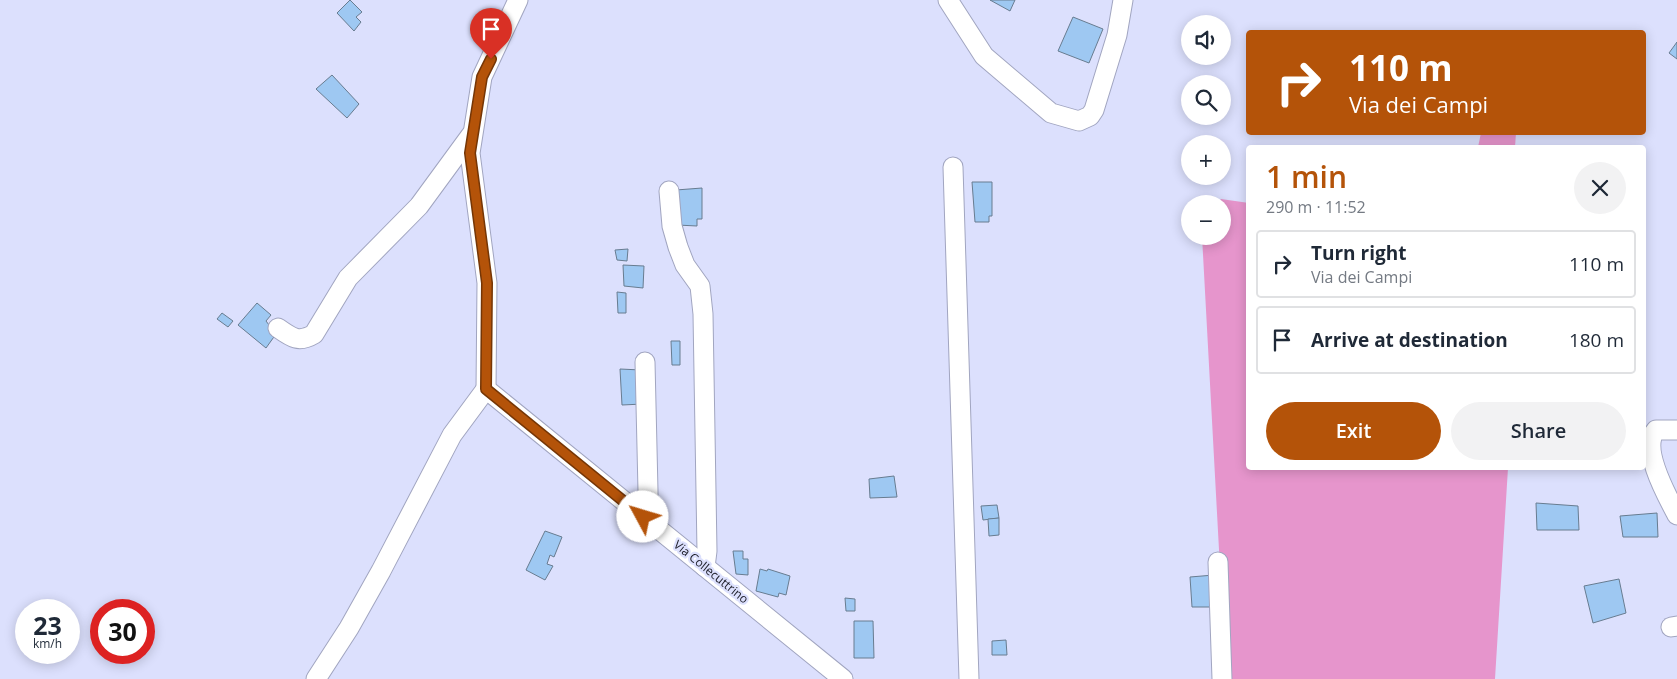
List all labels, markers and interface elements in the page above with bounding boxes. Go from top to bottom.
pin [470,8,512,59]
icon: arrive [477,15,505,43]
map controls [1181,15,1231,245]
button: sound [1181,15,1231,65]
text: 110 m [1349,44,1453,91]
icon: right [1266,50,1331,115]
button: search [1181,75,1231,125]
text: Via dei Campi [1349,89,1488,119]
button: + [1181,135,1231,185]
text: 1 min [1266,156,1347,197]
button: close [1574,162,1626,214]
button: − [1181,195,1231,245]
text: 290 m · 11:52 [1266,196,1366,218]
text: Turn right [1311,240,1406,266]
icon: right [1268,250,1296,278]
text: 110 m [1569,251,1624,277]
text: Via dei Campi [1311,266,1412,288]
icon: arrive [1268,326,1296,354]
text: Arrive at destination [1311,327,1508,353]
text: 180 m [1569,327,1624,353]
button: Exit [1266,402,1441,460]
button: Share [1451,402,1626,460]
position arrow [616,490,668,542]
street label: Via Collecuttrino [670,536,752,607]
speed limit sign: 30 [90,599,155,664]
text: 23 [33,608,62,642]
text: km/h [33,635,62,652]

